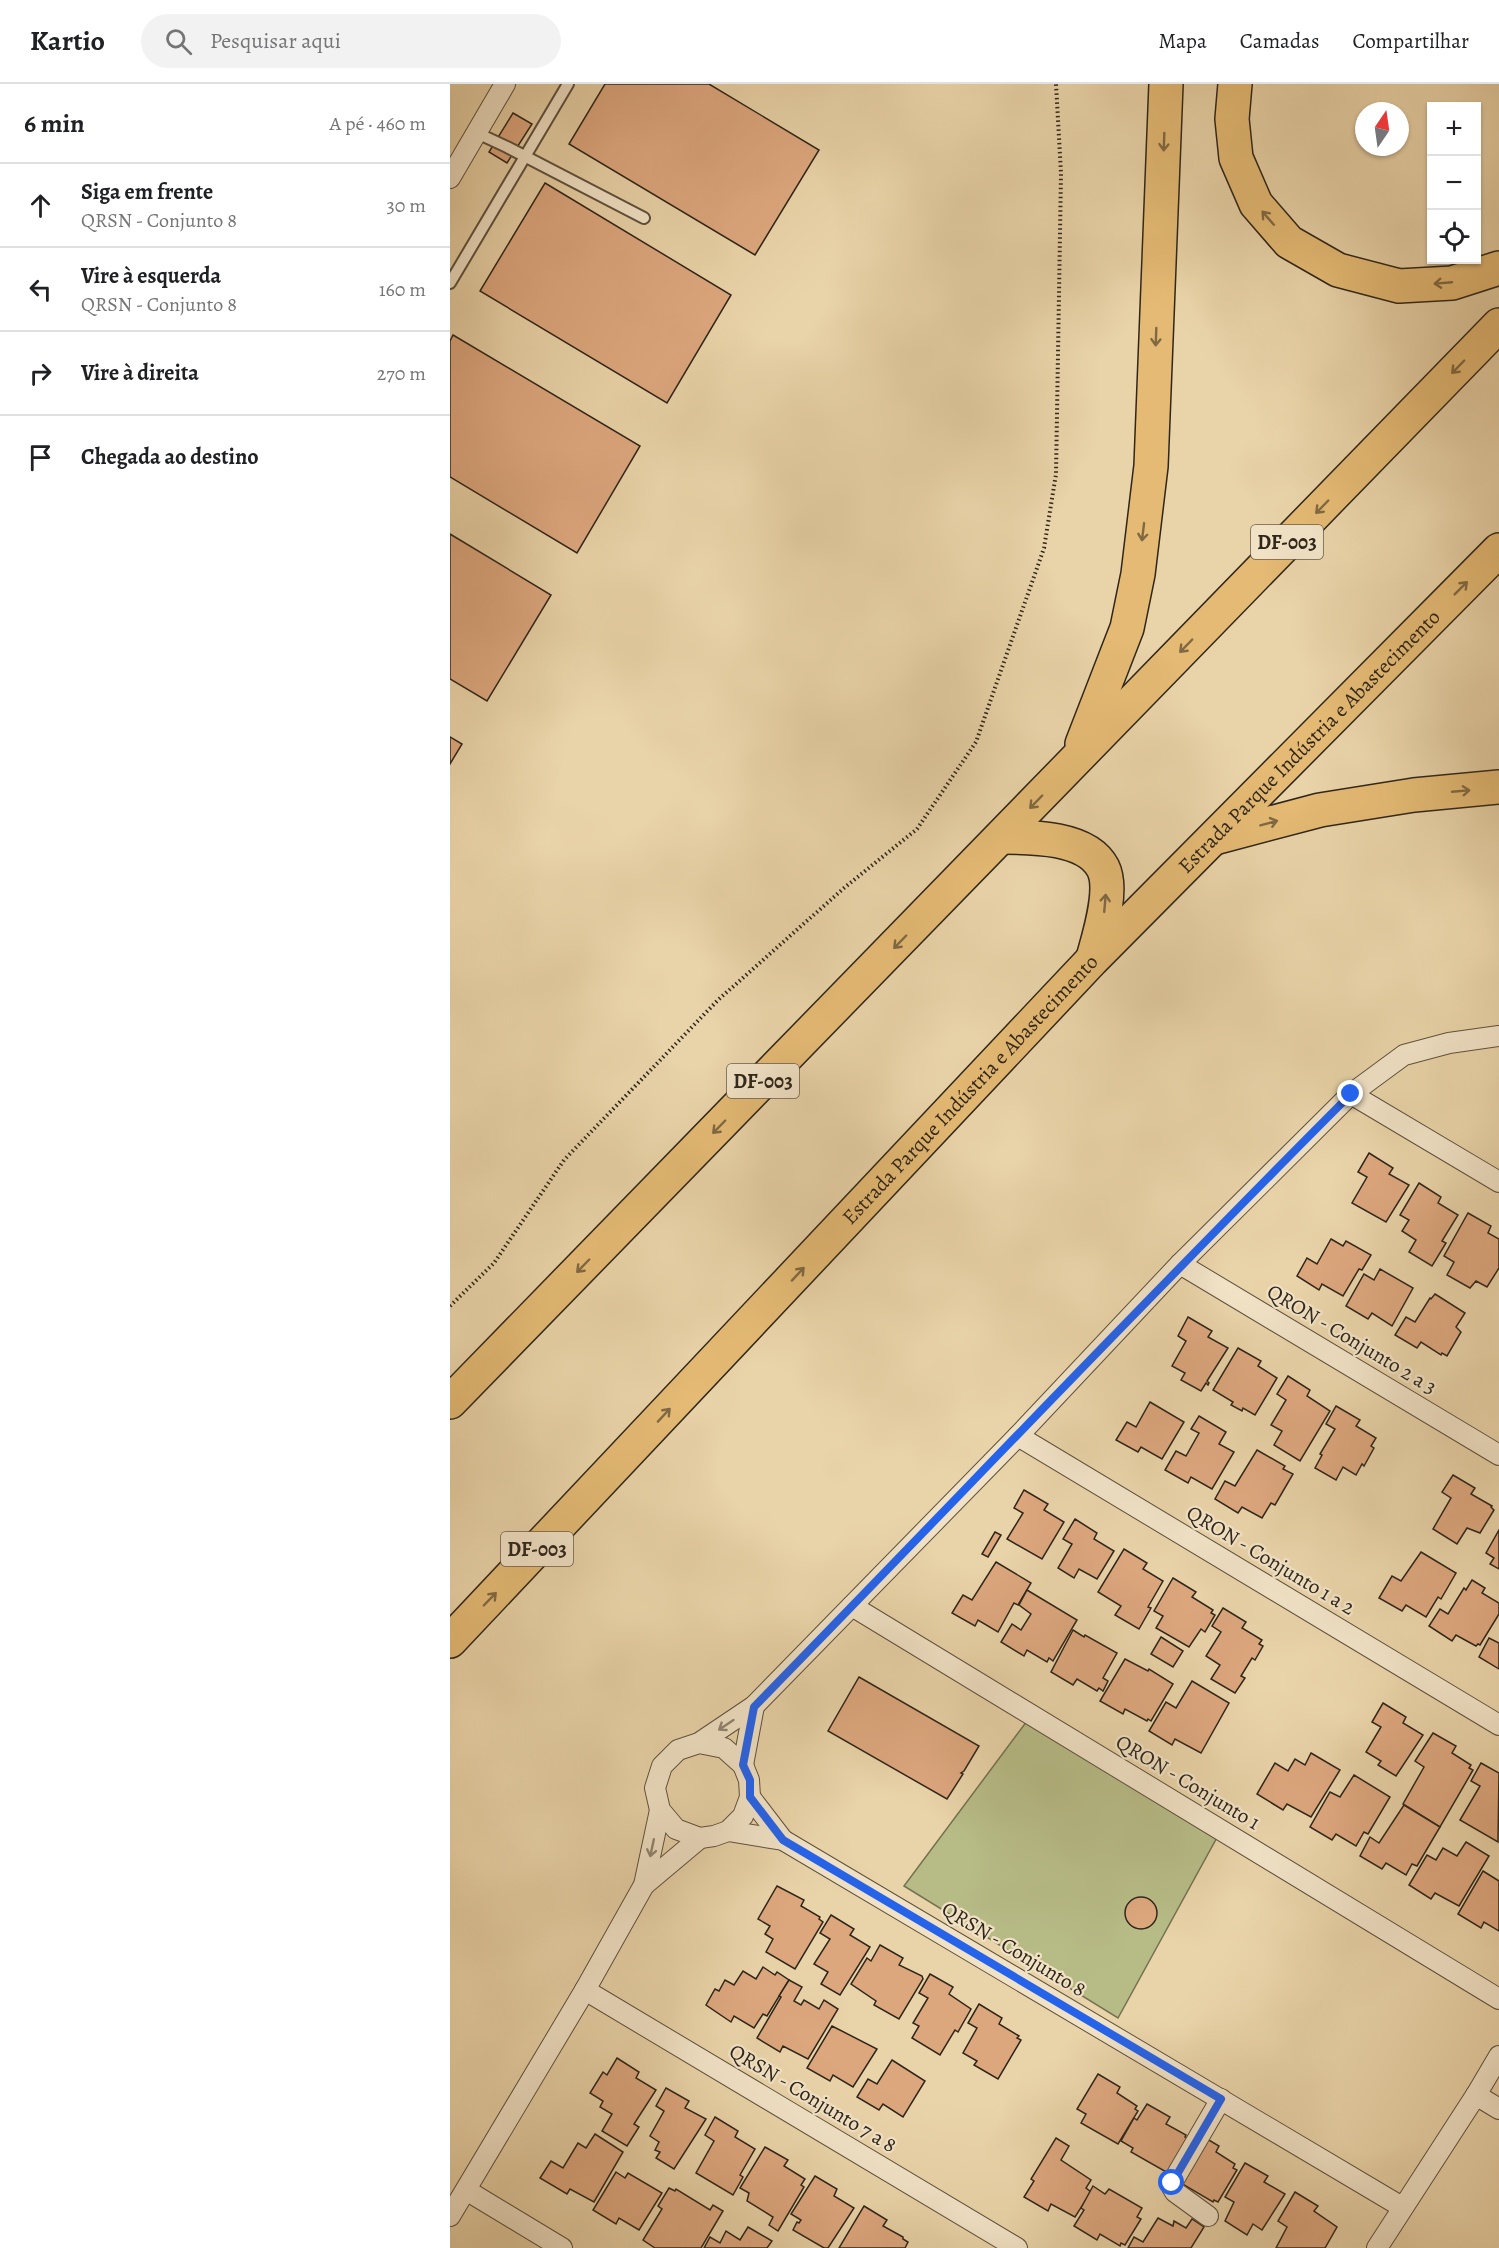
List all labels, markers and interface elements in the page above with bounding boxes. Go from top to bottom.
search box [141,14,561,68]
text: Kartio [30,22,105,60]
icon: search [162,25,195,58]
text: Pesquisar aqui [210,26,341,56]
text: Mapa [1158,27,1207,55]
text: Camadas [1240,27,1319,55]
text: Compartilhar [1352,27,1469,55]
north arrow [1355,102,1409,156]
map controls [1427,102,1481,264]
button: + [1427,102,1481,156]
text: 6 min [24,106,85,141]
text: A pé · 460 m [329,110,426,137]
one-way arrow [1158,132,1170,152]
button: − [1427,156,1481,210]
text: Siga em frente [81,177,213,207]
icon: ahead [24,189,57,222]
text: 30 m [386,192,426,219]
text: QRSN - Conjunto 8 [81,207,237,234]
one-way arrow [1262,210,1275,226]
button: locate [1427,210,1481,264]
text: Vire à esquerda [81,261,221,291]
icon: left [24,273,57,306]
text: 160 m [379,276,426,303]
one-way arrow [1433,278,1453,289]
text: QRSN - Conjunto 8 [81,291,237,318]
one-way arrow [1150,327,1162,347]
icon: right [24,357,57,390]
text: Vire à direita [81,358,199,388]
one-way arrow [1451,359,1466,374]
text: 270 m [377,360,426,387]
icon: arrive [24,441,57,474]
text: Chegada ao destino [81,442,259,472]
one-way arrow [1315,499,1330,514]
one-way arrow [1137,521,1148,541]
road number: DF-003 [1251,525,1323,559]
one-way arrow [1454,581,1468,596]
street label: Estrada Parque Indústria e Abastecimento [1172,603,1446,880]
one-way arrow [1179,639,1194,654]
one-way arrow [1451,785,1470,796]
one-way arrow [1029,794,1043,809]
one-way arrow [1259,817,1278,829]
one-way arrow [1100,894,1111,914]
one-way arrow [892,934,907,949]
street label: Estrada Parque Indústria e Abastecimento [836,948,1104,1231]
road number: DF-003 [727,1064,799,1098]
route end [1337,1080,1363,1106]
one-way arrow [712,1119,727,1134]
one-way arrow [576,1259,591,1274]
one-way arrow [791,1266,805,1281]
street label: QRON - Conjunto 2 a 3 [1262,1277,1442,1401]
one-way arrow [657,1408,672,1423]
street label: QRON - Conjunto 1 a 2 [1182,1499,1360,1621]
road number: DF-003 [501,1532,573,1566]
one-way arrow [483,1591,498,1606]
one-way arrow [719,1719,735,1731]
street label: QRON - Conjunto 1 [1111,1728,1265,1836]
one-way arrow [646,1837,657,1857]
street label: QRSN - Conjunto 8 [937,1895,1091,2003]
street label: QRSN - Conjunto 7 a 8 [724,2037,902,2159]
route start [1158,2169,1184,2195]

